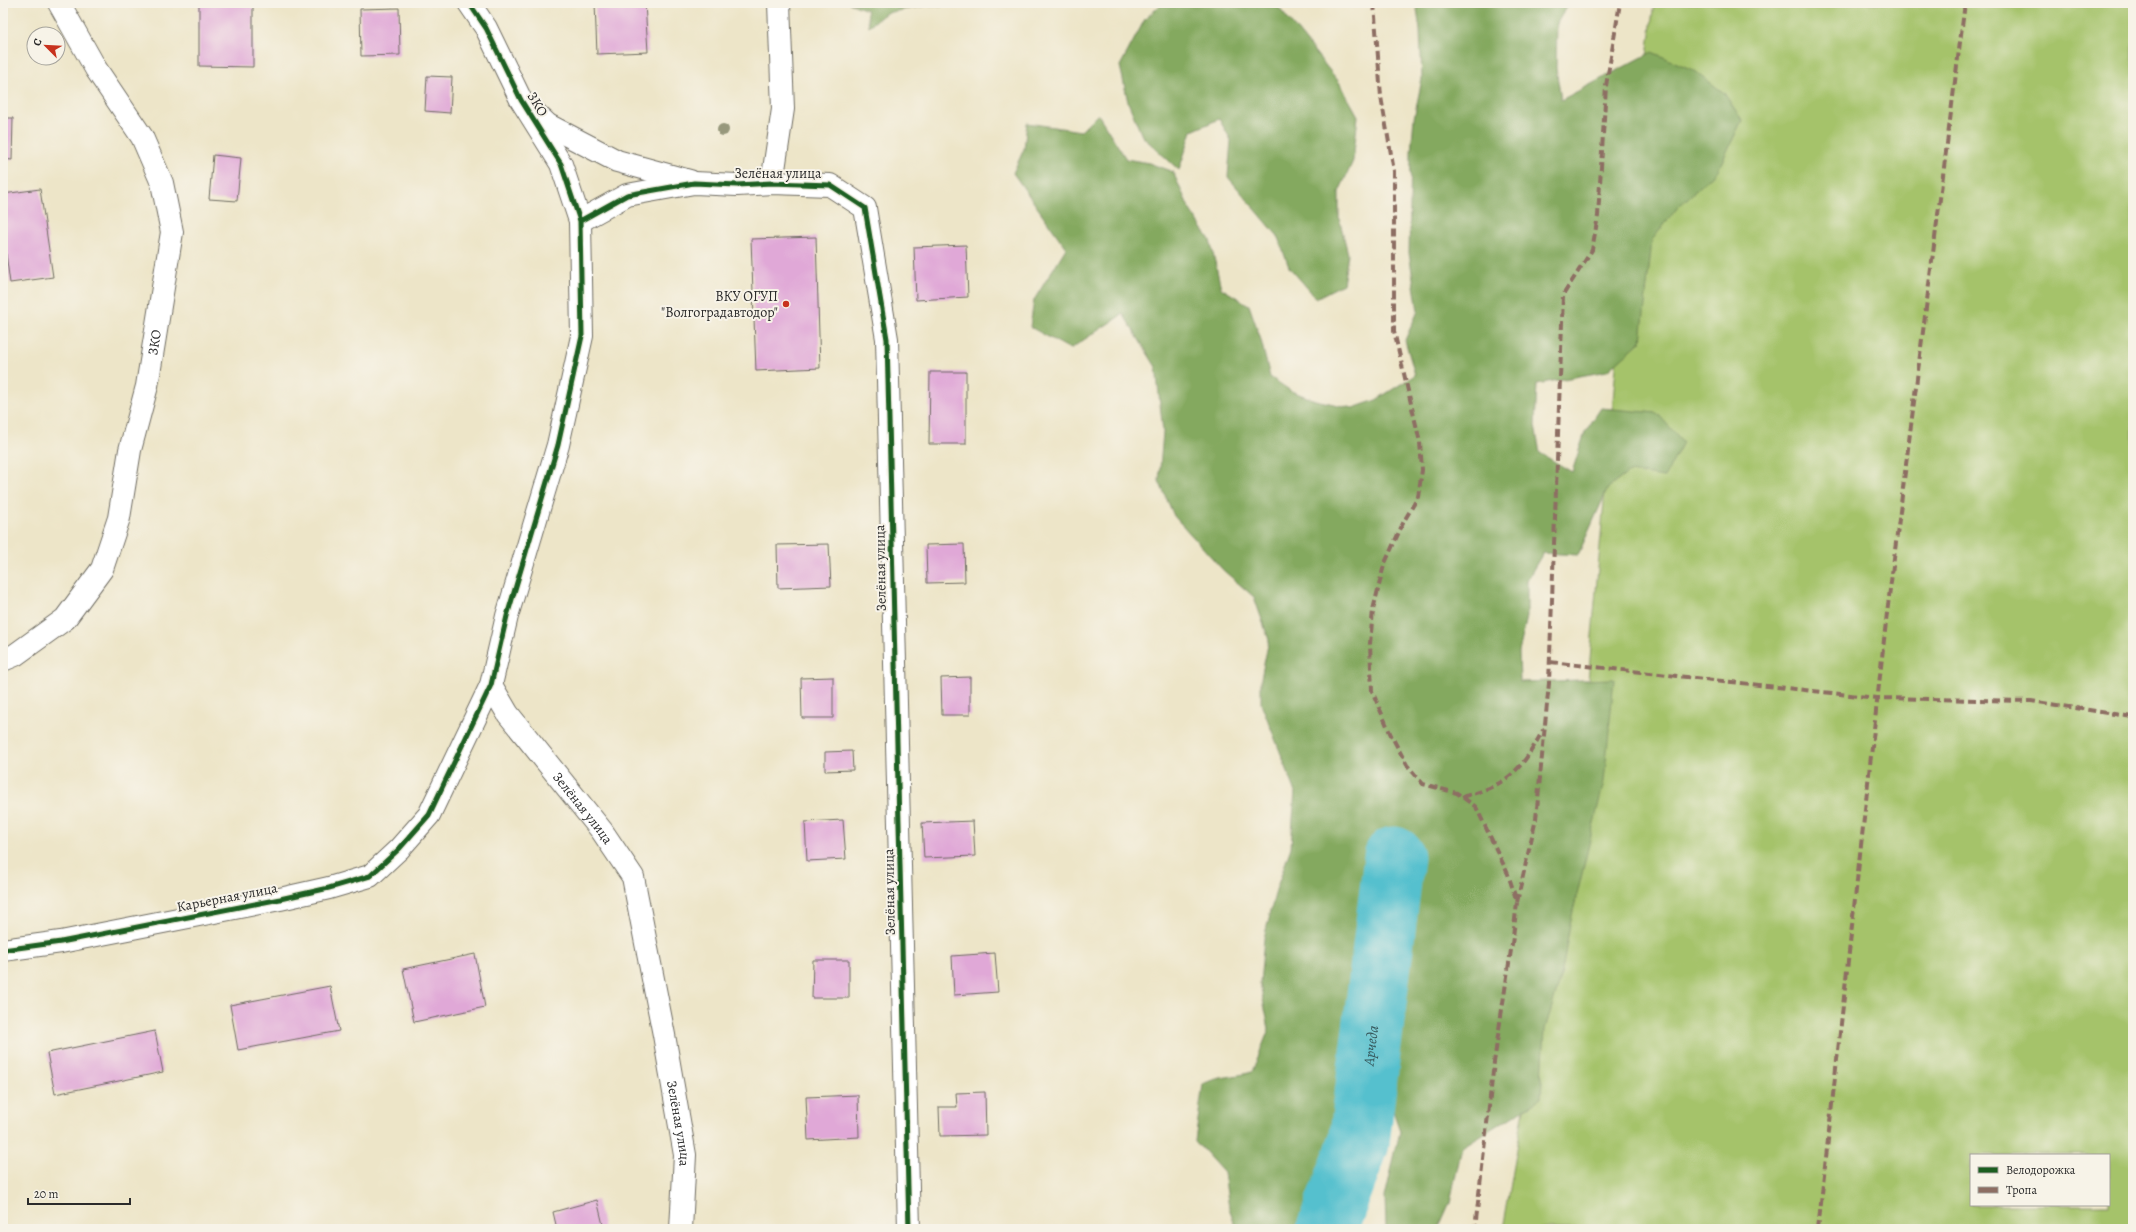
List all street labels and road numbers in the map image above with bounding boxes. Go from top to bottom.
street label: ЗКО [523,88,553,120]
street label: Зелёная улица [735,164,822,183]
street label: ЗКО [143,328,166,357]
street label: Зелёная улица [870,524,891,612]
street label: Зелёная улица [548,768,617,848]
street label: Зелёная улица [879,848,900,936]
street label: Карьерная улица [175,878,280,917]
street label: Зелёная улица [662,1079,694,1167]

